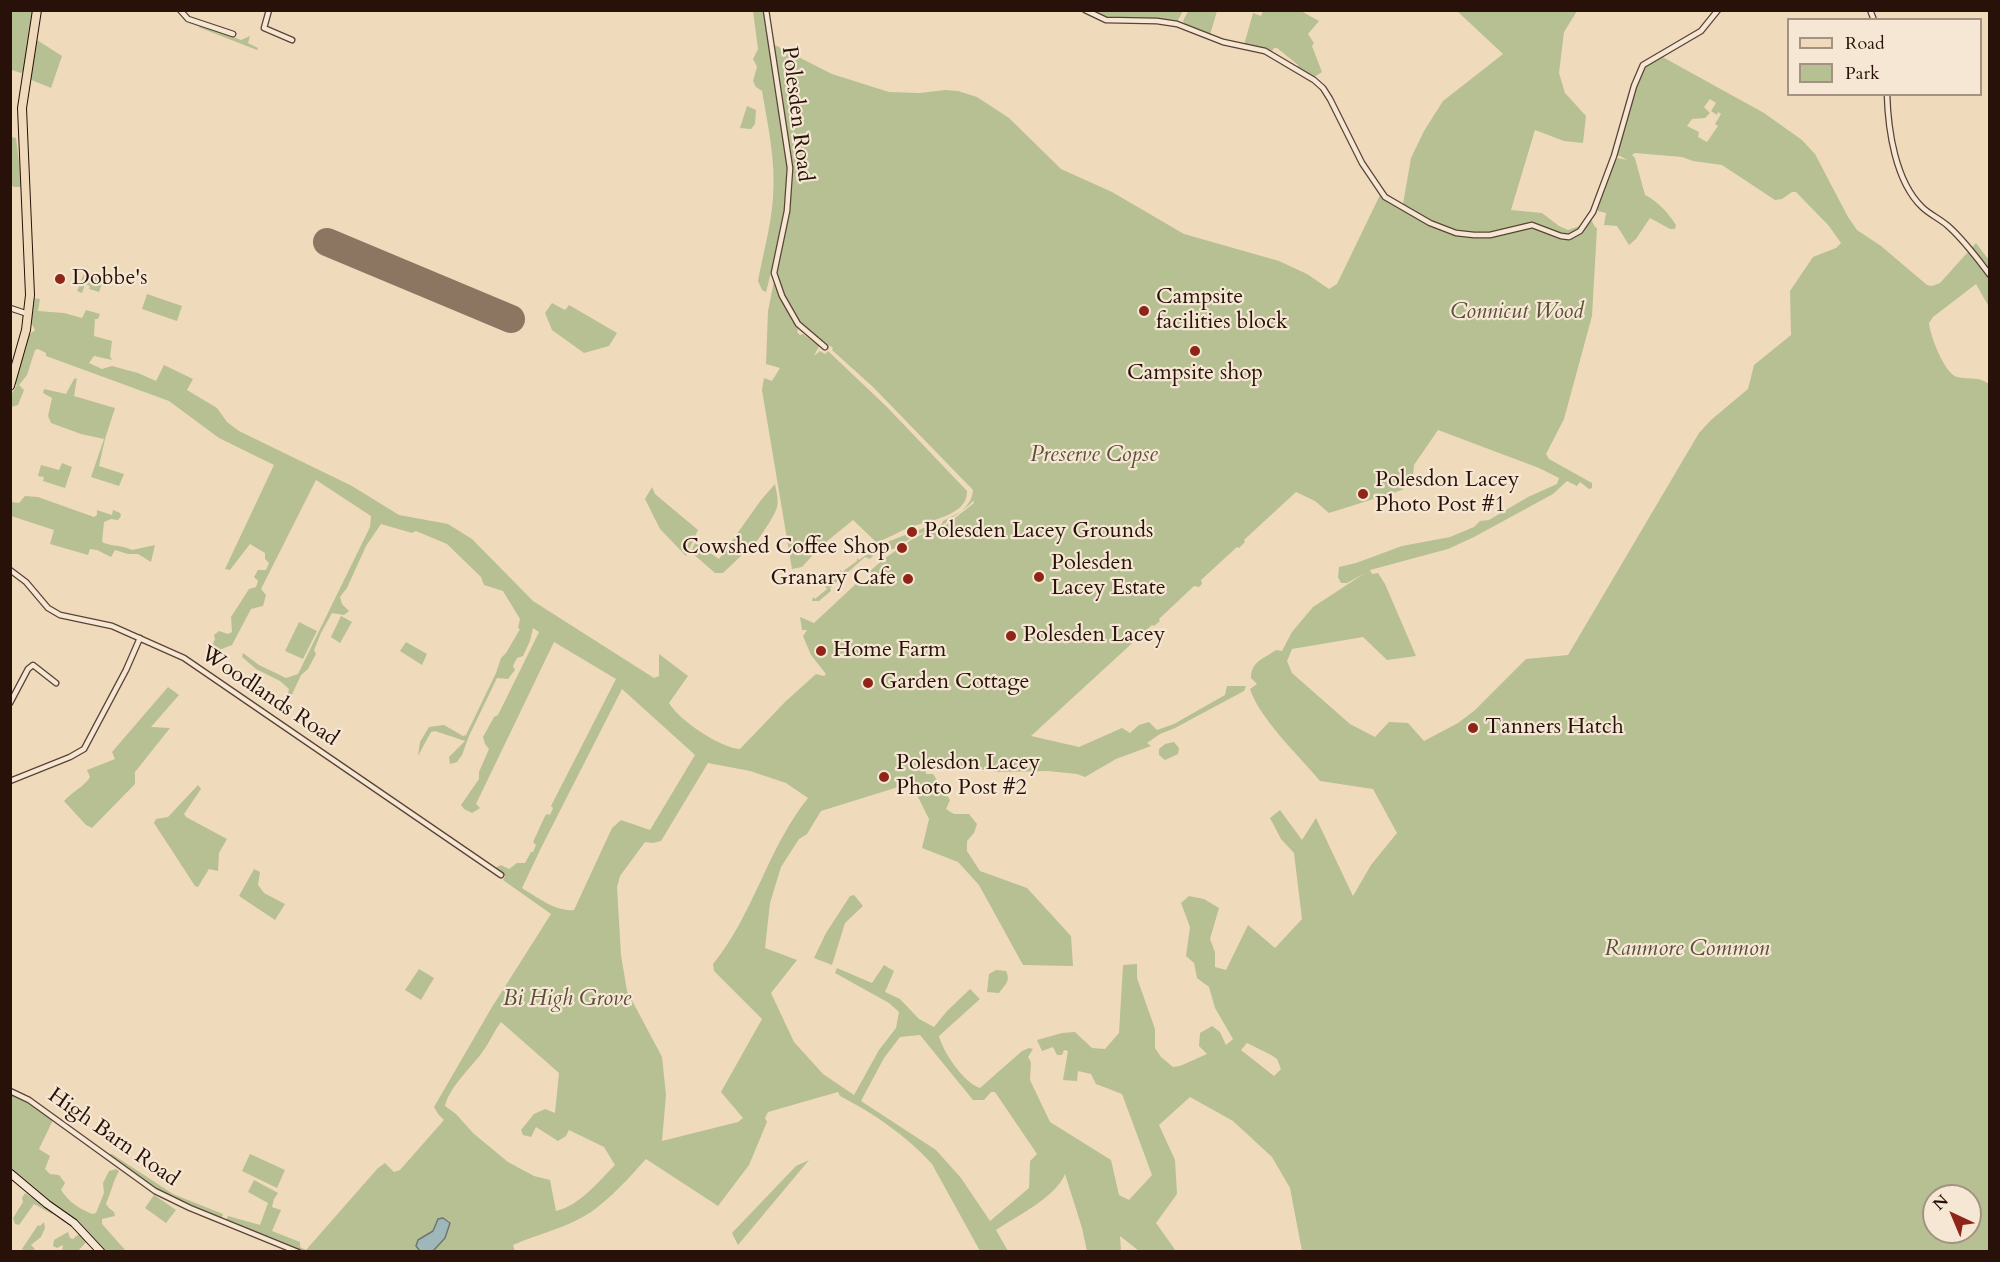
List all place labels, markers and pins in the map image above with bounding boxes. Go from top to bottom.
place label: Dobbe's [72,266,148,292]
marker: Dobbe's [53,272,67,286]
place label: Campsite facilities block [1156,285,1288,336]
marker: Campsite facilities block [1137,304,1151,318]
marker: Campsite shop [1188,344,1202,358]
place label: Campsite shop [1127,361,1263,387]
place label: Polesdon Lacey Photo Post #1 [1375,468,1519,520]
marker: Polesdon Lacey Photo Post #1 [1356,487,1370,501]
place label: Polesden Lacey Grounds [924,519,1153,545]
marker: Polesden Lacey Grounds [905,525,919,539]
place label: Cowshed Coffee Shop [682,535,890,561]
marker: Cowshed Coffee Shop [895,541,909,555]
place label: Polesden Lacey Estate [1051,551,1166,602]
place label: Granary Cafe [770,566,896,592]
marker: Polesden Lacey Estate [1032,570,1046,584]
marker: Granary Cafe [901,572,915,586]
place label: Polesden Lacey [1023,623,1165,649]
marker: Polesden Lacey [1004,629,1018,643]
place label: Home Farm [833,638,946,664]
marker: Home Farm [814,644,828,658]
place label: Garden Cottage [880,670,1029,696]
marker: Garden Cottage [861,676,875,690]
place label: Tanners Hatch [1485,715,1624,741]
marker: Tanners Hatch [1466,721,1480,735]
place label: Polesdon Lacey Photo Post #2 [896,751,1040,802]
marker: Polesdon Lacey Photo Post #2 [877,770,891,784]

